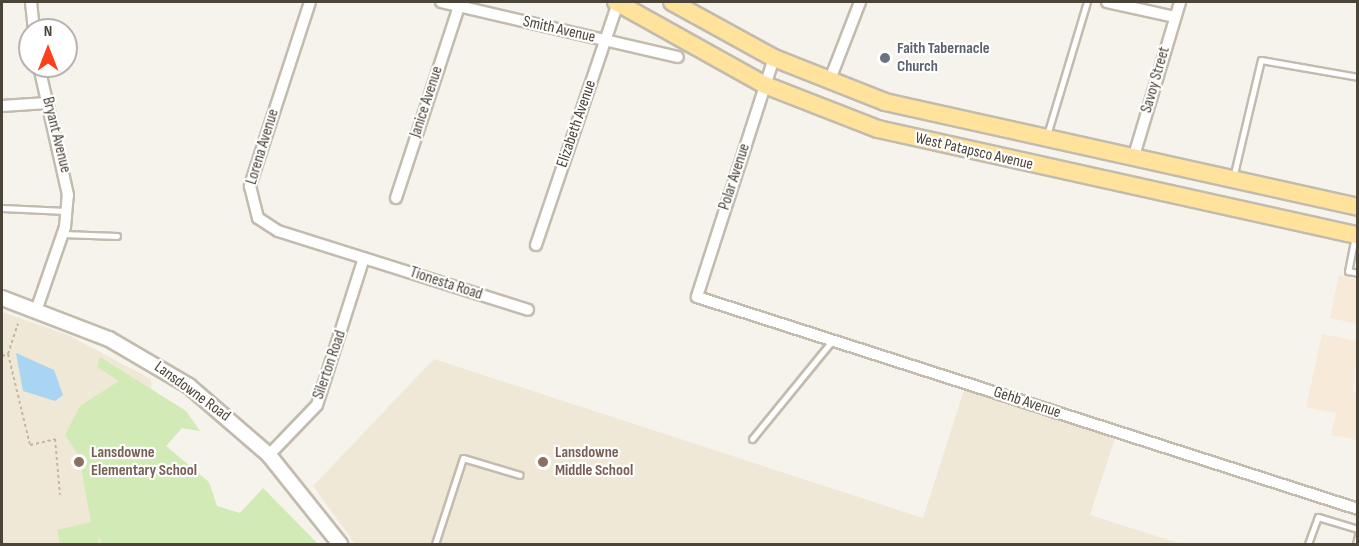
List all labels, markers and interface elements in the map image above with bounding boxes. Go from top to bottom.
street label: Smith Avenue [521,12,597,48]
north arrow [18,18,78,78]
text: N [44,22,52,41]
place label: Faith Tabernacle Church [897,39,990,77]
street label: Savoy Street [1137,45,1175,115]
marker: Faith Tabernacle Church [878,51,892,65]
street label: Janice Avenue [406,64,448,140]
street label: Elizabeth Avenue [553,78,601,170]
street label: Bryant Avenue [37,95,75,175]
street label: Lorena Avenue [242,107,284,187]
street label: West Patapsco Avenue [913,129,1035,175]
street label: Polar Avenue [715,141,755,213]
street label: Tionesta Road [407,263,485,305]
street label: Silerton Road [309,328,351,402]
street label: Lansdowne Road [150,358,234,426]
street label: Gehb Avenue [991,383,1063,423]
place label: Lansdowne Elementary School [91,443,197,481]
place label: Lansdowne Middle School [555,443,633,481]
marker: Lansdowne Elementary School [72,455,86,469]
marker: Lansdowne Middle School [536,455,550,469]

